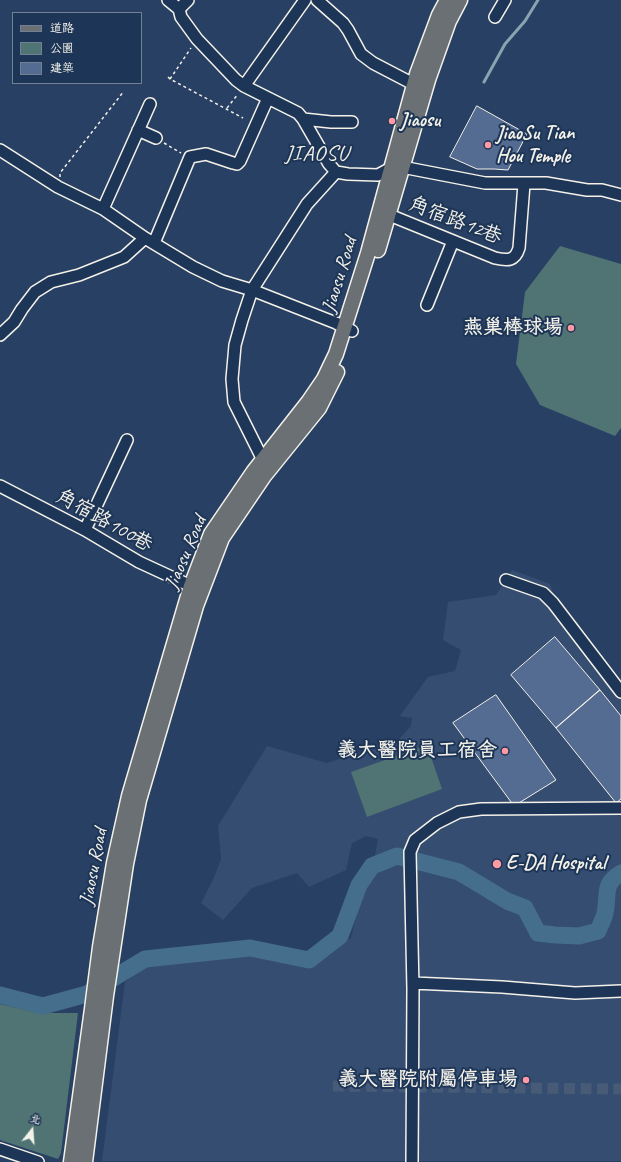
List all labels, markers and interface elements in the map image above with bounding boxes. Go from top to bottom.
legend [12,12,142,84]
text: 道路 [50,20,74,36]
text: 公園 [50,40,74,56]
text: 建築 [50,60,74,76]
place label: Jiaosu [400,109,440,133]
marker: Jiaosu [387,116,397,126]
place label: JiaoSu Tian Hou Temple [496,122,574,169]
marker: JiaoSu Tian Hou Temple [483,140,493,150]
district label: JIAOSU [285,141,349,167]
street label: 角宿路12巷 [405,192,505,250]
street label: Jiaosu Road [317,234,363,316]
place label: 燕巢棒球場 [463,316,563,340]
marker: 燕巢棒球場 [566,323,576,333]
street label: 角宿路100巷 [51,485,157,557]
street label: Jiaosu Road [160,513,212,593]
place label: 義大醫院員工宿舍 [337,739,497,763]
marker: 義大醫院員工宿舍 [500,746,510,756]
street label: Jiaosu Road [75,827,113,907]
place label: E-DA Hospital [506,852,606,876]
marker: E-DA Hospital [491,858,503,870]
place label: 義大醫院附屬停車場 [338,1068,518,1092]
marker: 義大醫院附屬停車場 [521,1075,531,1085]
north arrow [12,1110,52,1150]
text: 北 [28,1110,43,1127]

